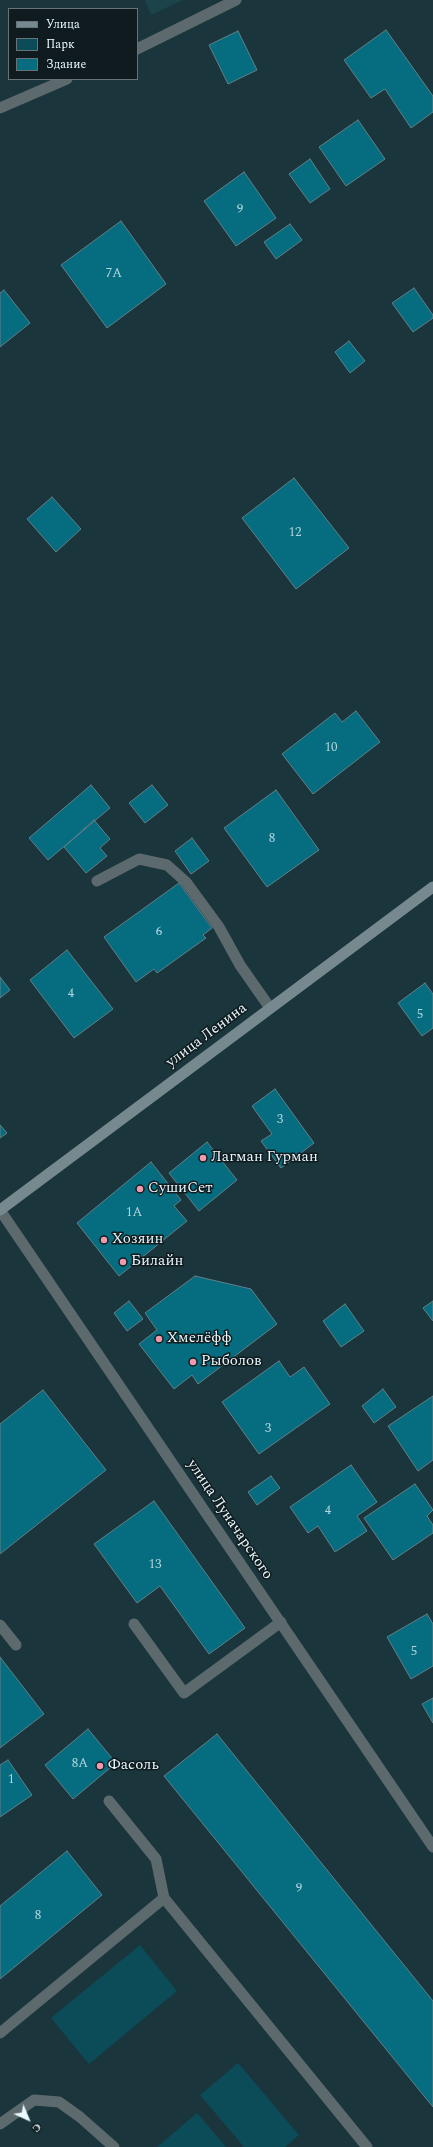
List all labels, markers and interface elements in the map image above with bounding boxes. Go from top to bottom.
legend [8,8,138,80]
text: Улица [46,15,80,34]
text: Парк [46,35,75,54]
text: Здание [46,55,86,74]
house number: 9 [237,202,243,218]
house number: 7А [106,266,122,282]
house number: 12 [289,525,301,541]
house number: 10 [325,740,337,756]
house number: 8 [269,831,275,847]
house number: 6 [156,924,162,940]
house number: 4 [68,986,74,1002]
street label: улица Ленина [163,1000,251,1072]
house number: 5 [417,1007,423,1023]
house number: 3 [277,1112,283,1128]
place label: Лагман Гурман [211,1149,318,1167]
marker: Лагман Гурман [198,1153,208,1163]
place label: СушиСет [148,1180,213,1198]
marker: СушиСет [135,1184,145,1194]
house number: 1А [126,1205,142,1221]
place label: Хозяин [112,1231,163,1249]
marker: Хозяин [99,1235,109,1245]
place label: Билайн [131,1253,183,1271]
marker: Билайн [118,1257,128,1267]
place label: Хмелёфф [167,1330,232,1348]
marker: Хмелёфф [154,1334,164,1344]
place label: Рыболов [201,1353,262,1371]
marker: Рыболов [188,1357,198,1367]
house number: 3 [265,1421,271,1437]
street label: улица Луначарского [182,1457,276,1583]
house number: 4 [325,1503,331,1519]
house number: 13 [149,1557,161,1573]
house number: 5 [411,1644,417,1660]
house number: 8А [72,1756,88,1772]
place label: Фасоль [108,1757,159,1775]
marker: Фасоль [95,1761,105,1771]
house number: 1 [8,1772,14,1788]
house number: 9 [296,1881,302,1897]
house number: 8 [35,1908,41,1924]
north arrow [8,2099,48,2139]
text: С [28,2119,45,2137]

